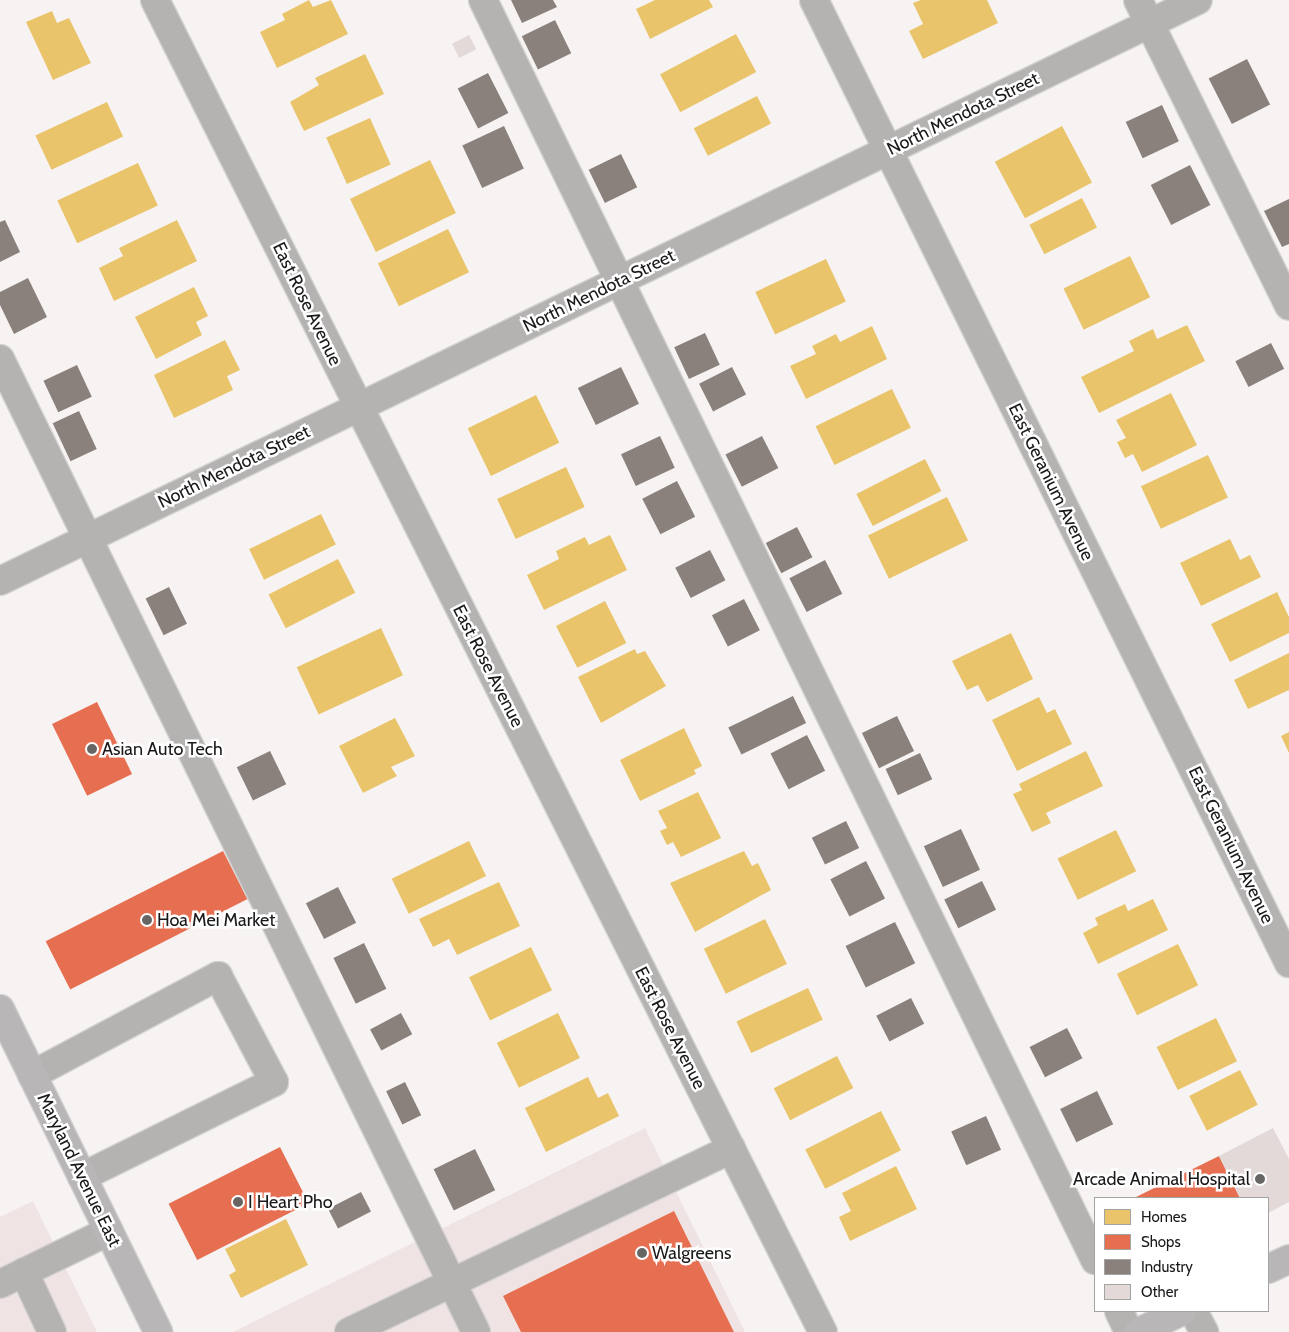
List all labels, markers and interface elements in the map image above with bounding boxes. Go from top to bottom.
street label: North Mendota Street [884,68,1042,160]
street label: East Rose Avenue [268,239,346,369]
street label: North Mendota Street [520,245,678,337]
street label: East Geranium Avenue [1004,400,1098,564]
street label: North Mendota Street [155,421,313,513]
street label: East Rose Avenue [448,601,528,731]
place label: Asian Auto Tech [102,738,223,760]
marker: Asian Auto Tech [86,743,98,755]
street label: East Geranium Avenue [1184,763,1278,927]
place label: Hoa Mei Market [157,909,275,931]
marker: Hoa Mei Market [141,914,153,926]
street label: East Rose Avenue [630,963,710,1093]
street label: Maryland Avenue East [32,1090,126,1250]
place label: Arcade Animal Hospital [1073,1168,1250,1190]
marker: Arcade Animal Hospital [1254,1173,1266,1185]
place label: I Heart Pho [248,1191,333,1213]
marker: I Heart Pho [232,1196,244,1208]
legend [1094,1197,1269,1312]
text: Homes [1141,1208,1187,1226]
text: Shops [1141,1233,1181,1251]
place label: Walgreens [652,1242,732,1264]
marker: Walgreens [636,1247,648,1259]
text: Industry [1141,1258,1193,1276]
text: Other [1141,1283,1178,1301]

